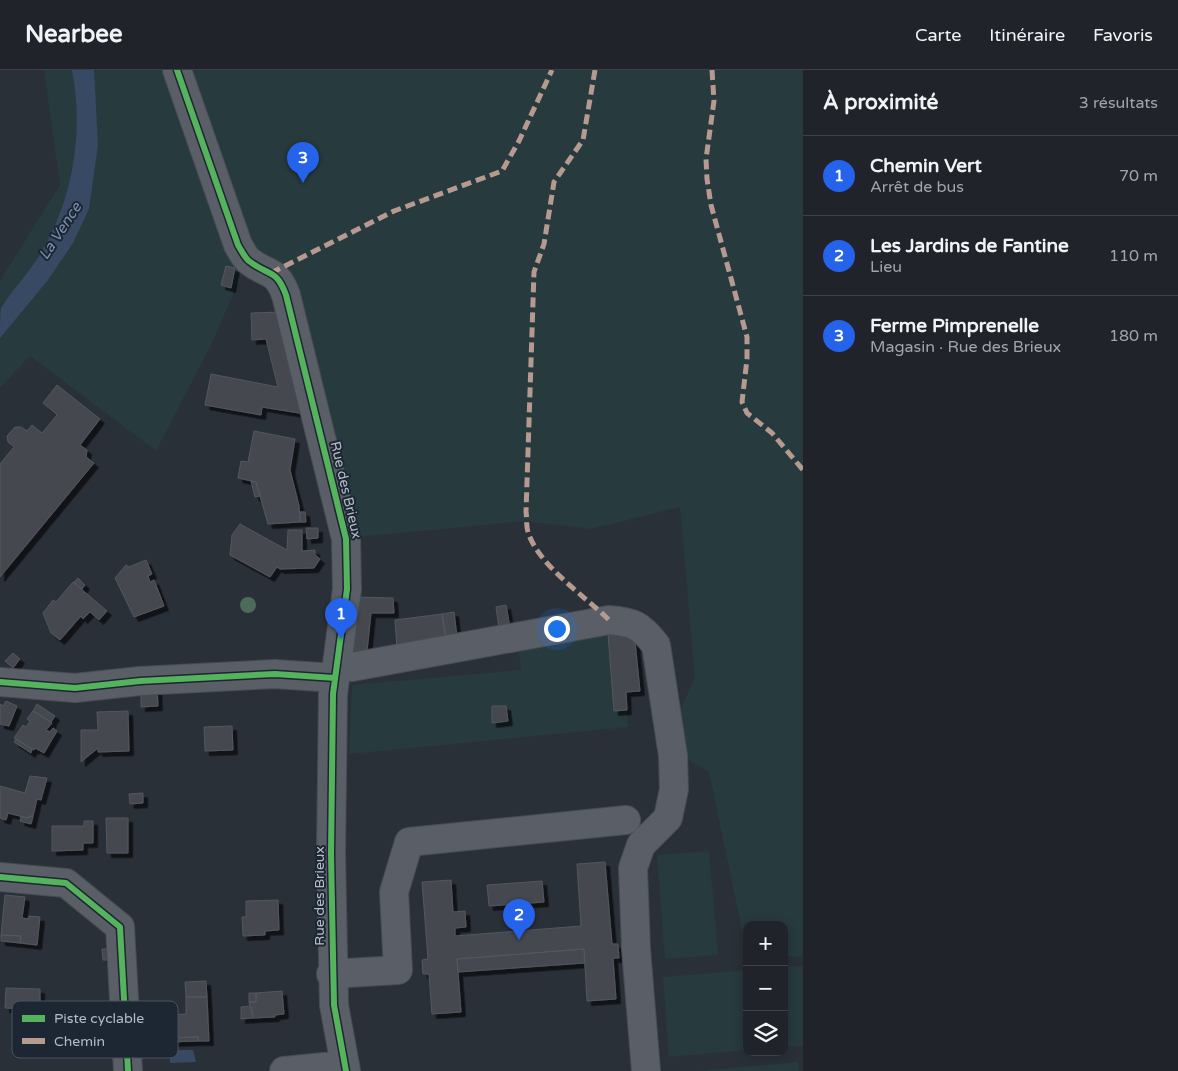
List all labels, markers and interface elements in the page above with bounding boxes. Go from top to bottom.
text: Nearbee [25,20,123,49]
text: Carte [915,24,961,46]
text: Itinéraire [989,24,1065,46]
text: Favoris [1093,24,1153,46]
text: À proximité [823,90,938,115]
text: 3 résultats [1079,93,1158,113]
pin: 3 [287,142,319,183]
text: Chemin Vert [870,155,982,177]
text: 1 [834,166,844,186]
text: 70 m [1119,166,1158,186]
text: Arrêt de bus [870,177,964,197]
water label: La Vence [35,198,86,263]
text: Les Jardins de Fantine [870,235,1069,257]
text: 2 [834,246,844,266]
text: 110 m [1109,246,1158,266]
text: Lieu [870,257,902,277]
text: Ferme Pimprenelle [870,315,1039,337]
text: 3 [834,326,844,346]
text: 180 m [1109,326,1158,346]
text: Magasin · Rue des Brieux [870,337,1061,357]
street label: Rue des Brieux [327,440,365,540]
pin: 1 [325,598,357,639]
your location [544,616,570,642]
street label: Rue des Brieux [311,846,328,946]
pin: 2 [503,899,535,940]
map controls [743,921,788,1056]
button: + [743,921,788,966]
button: − [743,966,788,1011]
legend [12,1001,178,1058]
text: Piste cyclable [54,1010,144,1027]
button: layers [743,1011,788,1056]
text: Chemin [54,1033,105,1050]

